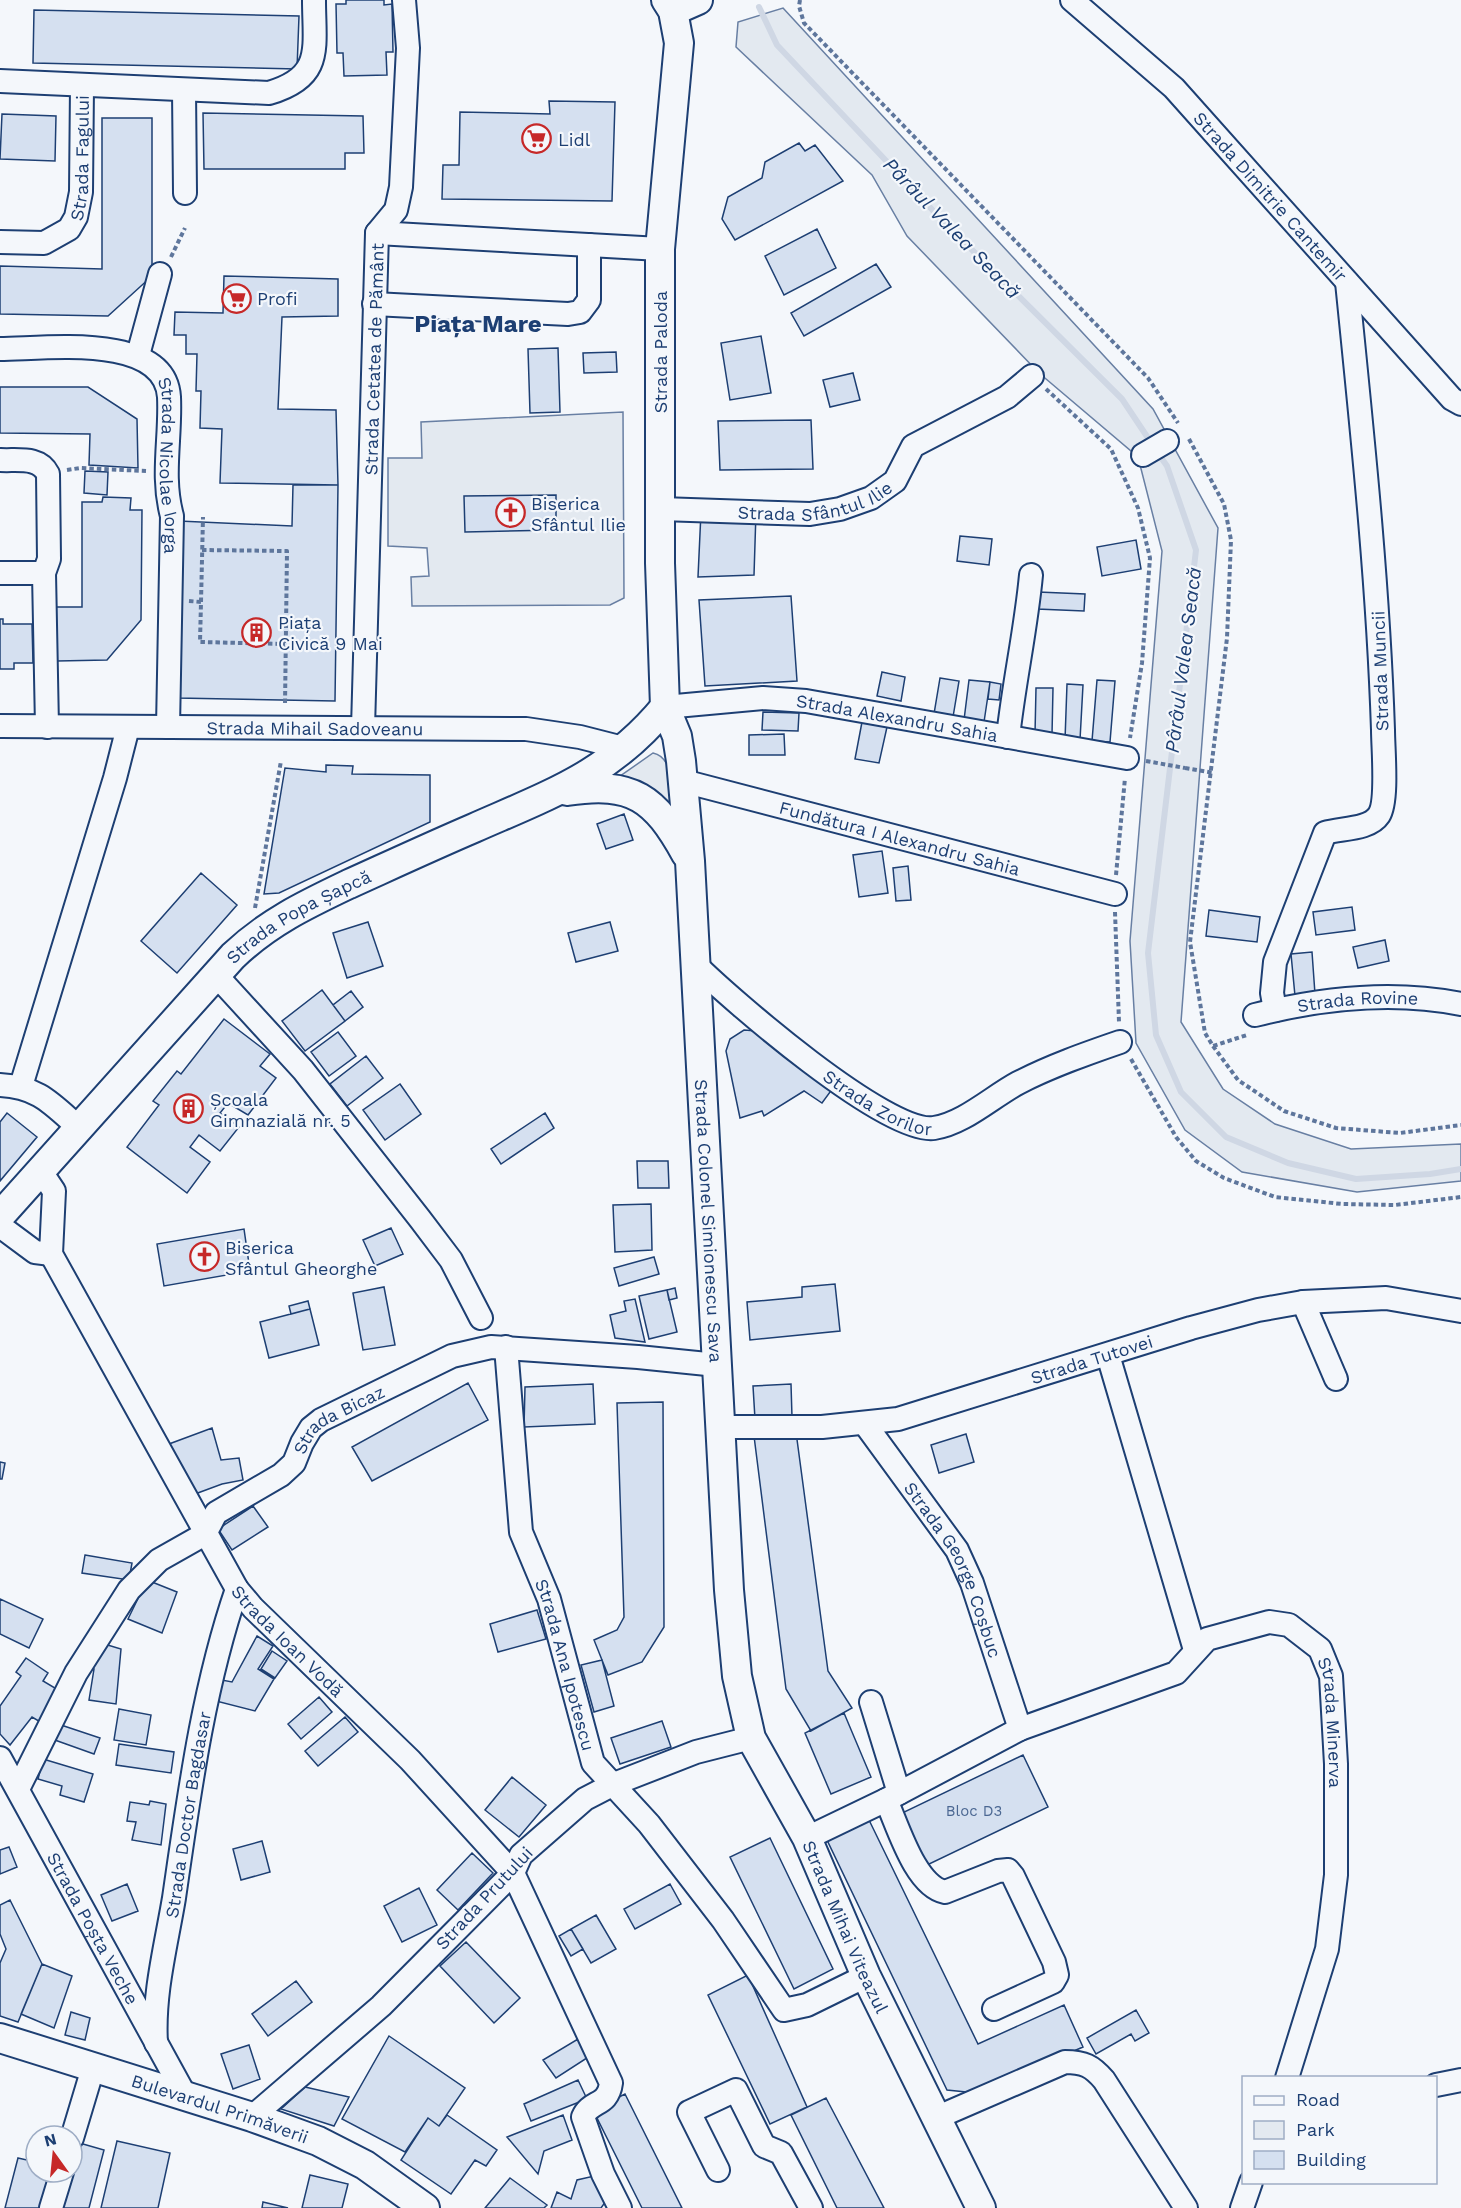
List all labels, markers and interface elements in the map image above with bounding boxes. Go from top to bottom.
street label: Strada Fagului [65,95,92,223]
street label: Strada Dimitrie Cantemir [1190,107,1352,285]
supermarket icon: Lidl [521,123,553,155]
place label: Lidl [558,129,591,150]
water label: Pârâul Valea Seacă [878,152,1026,304]
street label: Strada Cetatea de Pământ [360,242,387,476]
supermarket icon: Profi [220,282,252,314]
place label: Profi [257,288,298,309]
street label: Strada Paloda [650,291,671,413]
district label: Piața Mare [414,310,542,338]
street label: Strada Nicolae Iorga [154,374,182,554]
street label: Strada Sfântul Ilie [737,476,896,525]
place label: Biserica Sfântul Ilie [531,493,626,535]
church icon: Biserica Sfântul Ilie [494,497,526,529]
water label: Pârâul Valea Seacă [1160,566,1206,754]
street label: Strada Muncii [1367,610,1393,732]
place label: Piața Civică 9 Mai [278,612,383,654]
building icon: Piața Civică 9 Mai [241,616,273,648]
street label: Strada Alexandru Sahia [795,690,1000,745]
street label: Strada Mihail Sadoveanu [206,717,423,739]
street label: Fundătura I Alexandru Sahia [777,796,1022,879]
street label: Strada Popa Șapcă [221,865,374,967]
street label: Strada Rovine [1295,986,1419,1016]
street label: Strada Zorilor [819,1065,933,1139]
street label: Strada Colonel Simionescu Sava [691,1079,727,1363]
place label: Școala Gimnazială nr. 5 [210,1089,351,1131]
building icon: Școala Gimnazială nr. 5 [173,1093,205,1125]
place label: Biserica Sfântul Gheorghe [225,1237,377,1279]
church icon: Biserica Sfântul Gheorghe [188,1241,220,1273]
street label: Strada Tutovei [1028,1330,1155,1388]
street label: Strada Bicaz [288,1380,388,1457]
street label: Strada George Coșbuc [900,1478,1006,1660]
street label: Strada Ana Ipotescu [531,1576,600,1753]
street label: Strada Ioan Vodă [227,1580,348,1701]
street label: Strada Minerva [1314,1654,1347,1788]
street label: Strada Doctor Bagdasar [160,1709,215,1920]
house number: Bloc D3 [946,1802,1002,1820]
street label: Strada Mihai Viteazul [799,1837,893,2017]
street label: Strada Prutului [431,1842,537,1954]
street label: Strada Poșta Veche [43,1848,144,2008]
street label: Bulevardul Primăverii [129,2069,312,2147]
legend [1242,2076,1437,2184]
text: Road [1296,2089,1340,2110]
text: Park [1296,2119,1335,2140]
north arrow [24,2124,84,2184]
text: N [42,2129,58,2151]
text: Building [1296,2149,1366,2170]

